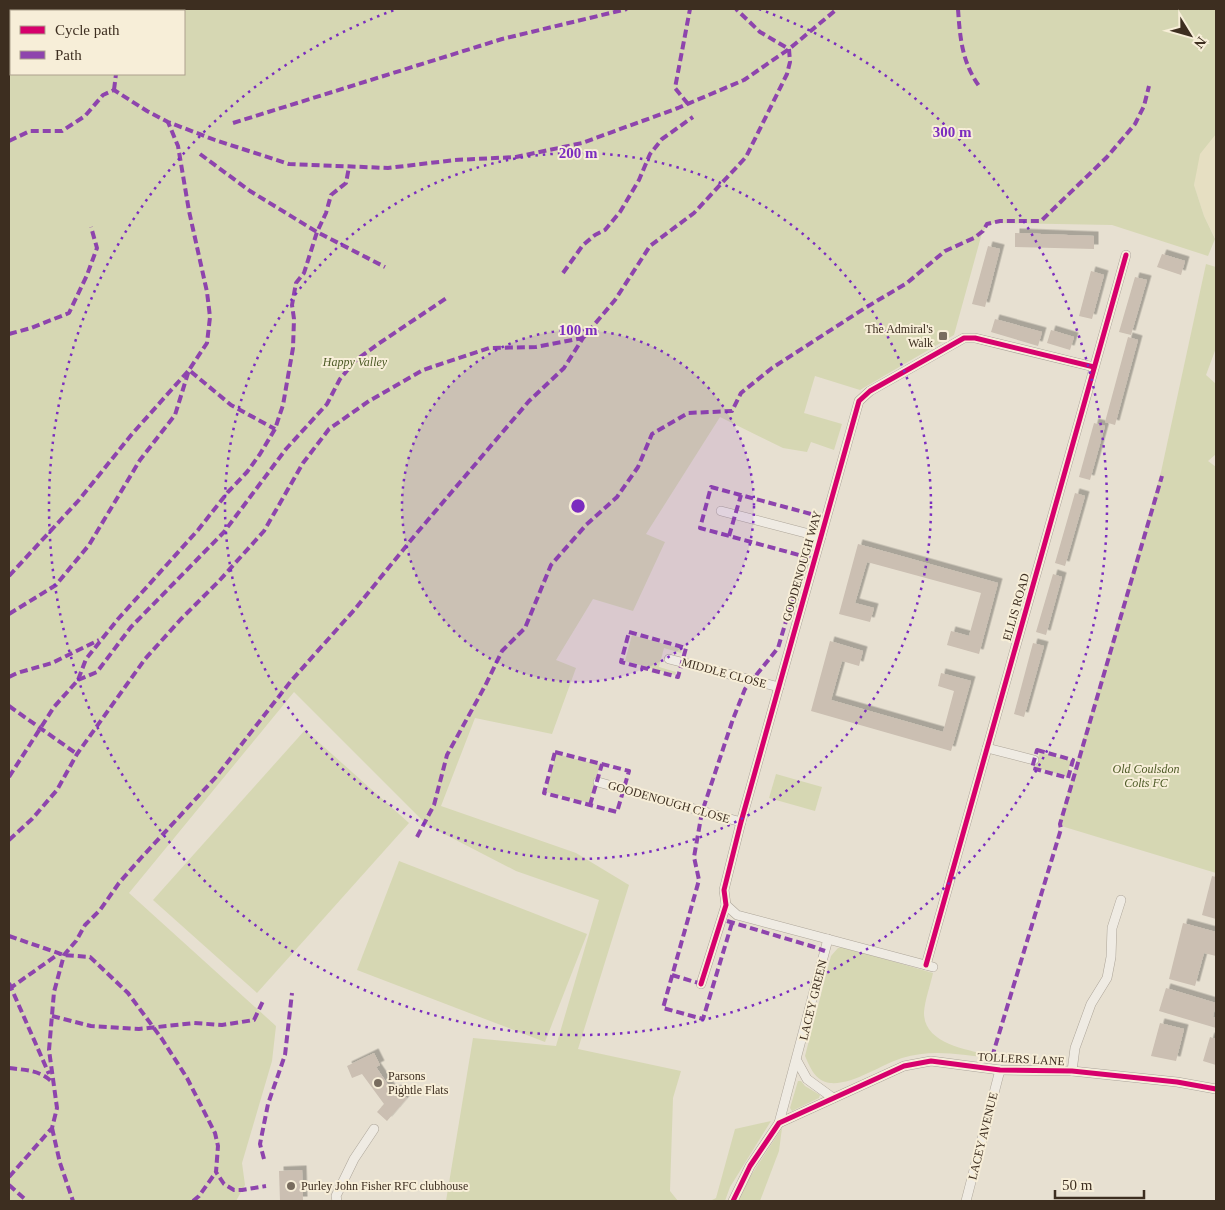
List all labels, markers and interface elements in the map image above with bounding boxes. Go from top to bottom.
legend [10,10,185,75]
north arrow [1165,10,1215,60]
text: Cycle path [55,22,120,38]
text: N [1191,34,1209,51]
text: Path [55,47,82,63]
text: 300 m [933,124,972,140]
text: 200 m [559,145,598,161]
text: 100 m [559,322,598,338]
place label: The Admiral's Walk [865,322,933,350]
marker: The Admiral's Walk [937,330,949,342]
park label: Happy Valley [322,355,388,369]
centre of rings [569,497,587,515]
street label: GOODENOUGH WAY [780,509,825,623]
street label: ELLIS ROAD [1000,571,1032,642]
street label: MIDDLE CLOSE [680,655,768,691]
park label: Old Coulsdon Colts FC [1112,762,1180,790]
street label: GOODENOUGH CLOSE [606,778,732,826]
street label: LACEY GREEN [796,958,830,1042]
street label: TOLLERS LANE [977,1050,1065,1068]
place label: Parsons Pightle Flats [388,1069,449,1097]
marker: Parsons Pightle Flats [372,1077,384,1089]
street label: LACEY AVENUE [965,1091,1001,1181]
scale bar [1055,1168,1144,1200]
text: 50 m [1062,1177,1093,1193]
place label: Purley John Fisher RFC clubhouse [301,1179,468,1193]
marker: Purley John Fisher RFC clubhouse [285,1180,297,1192]

